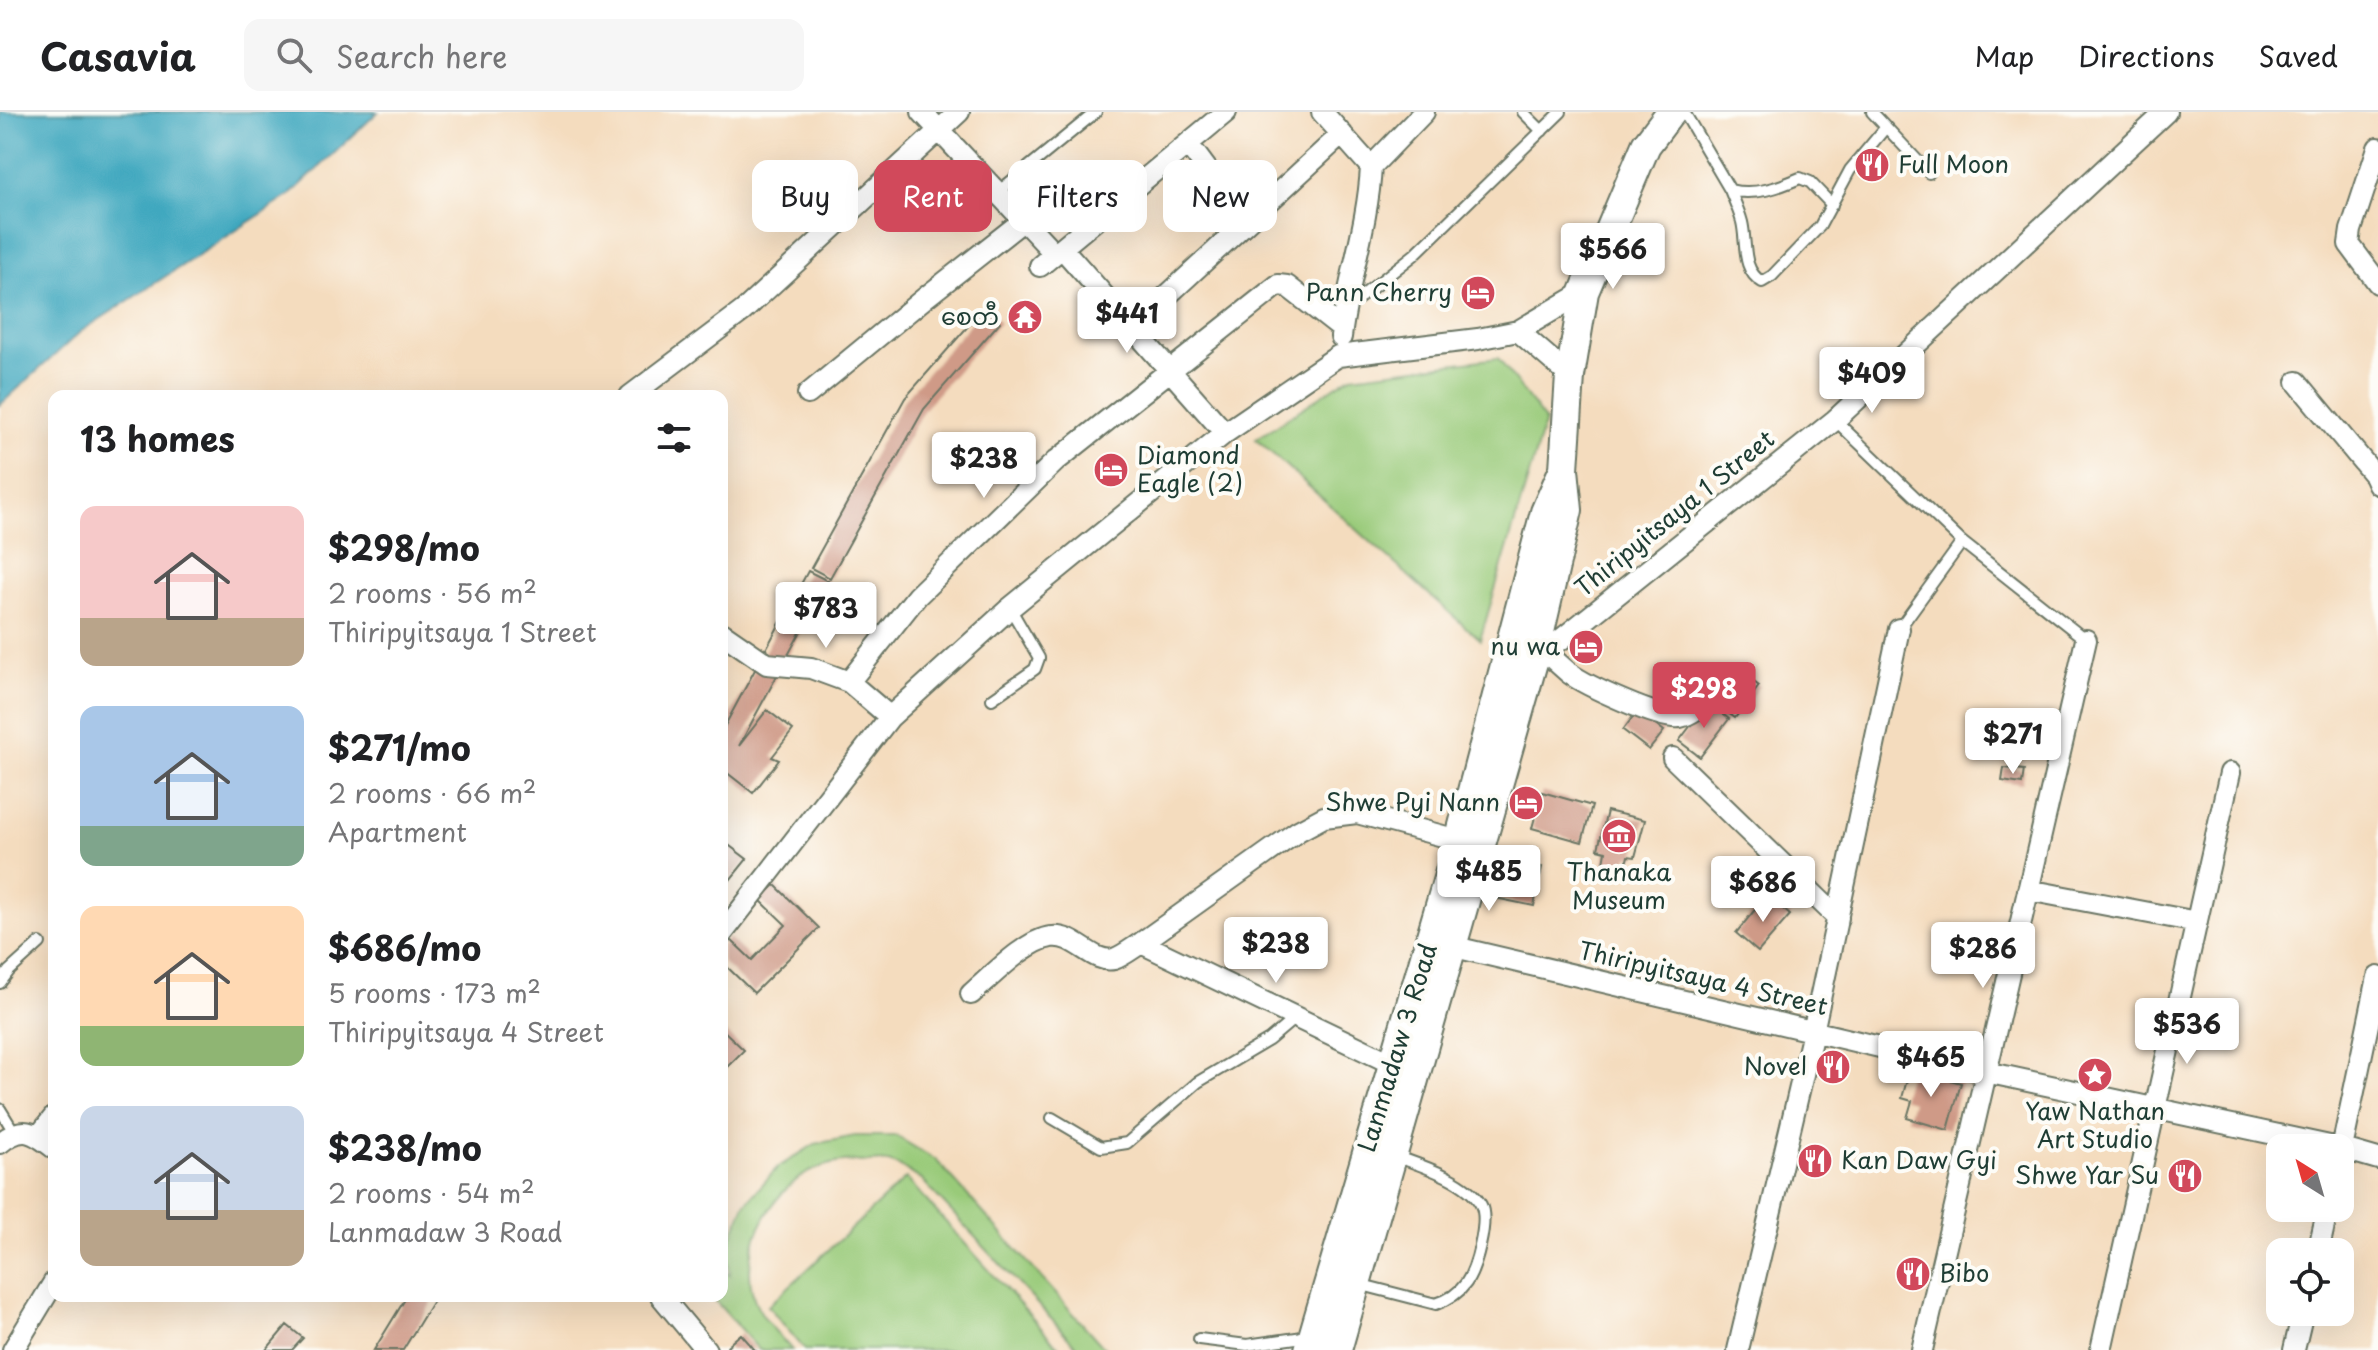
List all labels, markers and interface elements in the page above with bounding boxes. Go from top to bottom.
search box [244,19,804,91]
text: Casavia [40,27,196,84]
icon: search [272,33,316,77]
text: Search here [336,33,507,78]
text: Map [1975,34,2034,77]
text: Directions [2078,34,2215,77]
text: Saved [2259,34,2338,77]
place label: Full Moon [1898,145,2009,181]
restaurant icon: Full Moon [1853,146,1891,184]
chip: Buy [752,160,858,232]
chip: Rent [874,160,992,232]
chip: Filters [1008,160,1147,232]
chip: New [1163,160,1277,232]
pin: $566 [1566,223,1660,291]
text: $566 [1579,229,1647,268]
place label: Pann Cherry [1306,273,1452,309]
hotel icon: Pann Cherry [1459,274,1497,312]
pin: $441 [1080,287,1174,355]
text: $441 [1095,293,1159,332]
place label: စေတီ [941,297,999,333]
temple icon: စေတီ [1006,298,1044,336]
pin: $409 [1825,347,1919,415]
text: $409 [1837,353,1907,392]
text: 13 homes [80,412,235,464]
icon: filters [652,416,696,460]
street label: Thiripyitsaya 1 Street [1566,420,1782,604]
pin: $238 [937,432,1031,500]
place label: Diamond Eagle (2) [1137,436,1243,500]
text: $238 [950,438,1018,477]
hotel icon: Diamond Eagle (2) [1092,451,1130,489]
text: $298/mo [328,521,480,573]
icon: home [144,538,240,634]
text: 2 rooms · 56 m² [328,573,537,612]
pin: $783 [779,582,873,650]
text: $783 [794,588,858,627]
text: Thiripyitsaya 1 Street [328,612,597,651]
place label: nu wa [1490,627,1560,663]
hotel icon: nu wa [1567,628,1605,666]
pin: $298 [1657,662,1751,730]
text: $298 [1671,668,1737,707]
pin: $271 [1966,708,2060,776]
text: $271 [1983,714,2043,753]
text: $271/mo [328,721,471,773]
icon: home [144,738,240,834]
text: 2 rooms · 66 m² [328,773,537,812]
place label: Shwe Pyi Nann [1325,783,1500,819]
hotel icon: Shwe Pyi Nann [1507,784,1545,822]
text: Apartment [328,812,467,851]
museum icon: Thanaka Museum [1600,817,1638,855]
pin: $485 [1442,845,1536,913]
text: $485 [1455,851,1523,890]
place label: Thanaka Museum [1567,853,1671,917]
pin: $686 [1716,856,1810,924]
text: $686 [1729,862,1797,901]
pin: $238 [1229,917,1323,985]
text: $686/mo [328,921,481,973]
pin: $286 [1936,922,2030,990]
text: $238 [1242,923,1310,962]
text: $286 [1949,928,2017,967]
street label: Thiripyitsaya 4 Street [1575,931,1832,1023]
icon: home [144,938,240,1034]
street label: Lanmadaw 3 Road [1347,939,1445,1156]
text: 5 rooms · 173 m² [328,973,541,1012]
pin: $536 [2140,998,2234,1066]
text: $536 [2153,1004,2221,1043]
text: Thiripyitsaya 4 Street [328,1012,604,1051]
pin: $465 [1884,1031,1978,1099]
text: $465 [1896,1037,1966,1076]
place label: Novel [1744,1047,1807,1083]
restaurant icon: Novel [1814,1048,1852,1086]
place icon: Yaw Nathan Art Studio [2076,1056,2114,1094]
place label: Yaw Nathan Art Studio [2025,1092,2165,1156]
text: $238/mo [328,1121,482,1173]
north arrow [2266,1134,2354,1222]
map controls [2266,1134,2354,1326]
icon: home [144,1138,240,1234]
place label: Kan Daw Gyi [1841,1141,1997,1177]
restaurant icon: Kan Daw Gyi [1796,1142,1834,1180]
place label: Shwe Yar Su [2015,1156,2159,1192]
restaurant icon: Shwe Yar Su [2166,1157,2204,1195]
text: 2 rooms · 54 m² [328,1173,535,1212]
text: Lanmadaw 3 Road [328,1212,563,1251]
button: locate [2266,1238,2354,1326]
place label: Bibo [1939,1254,1989,1290]
restaurant icon: Bibo [1894,1255,1932,1293]

